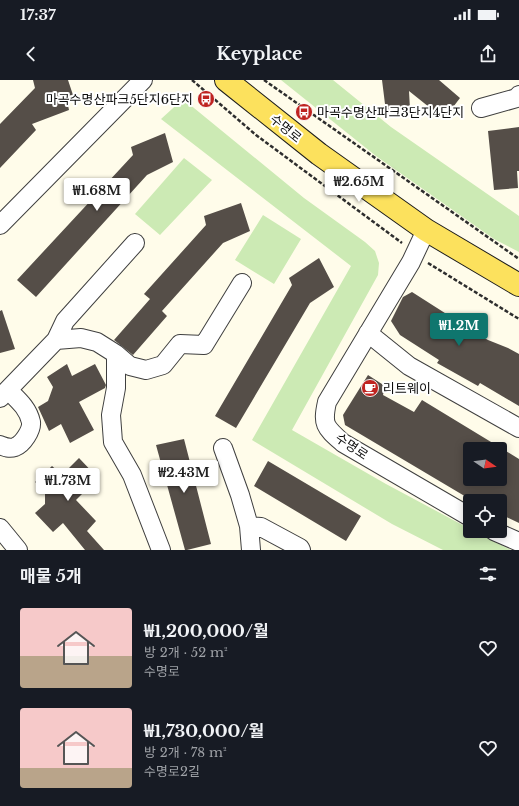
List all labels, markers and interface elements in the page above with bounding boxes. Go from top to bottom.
text: 17:37 [20,5,56,24]
icon: back [20,43,42,65]
text: Keyplace [216,43,303,65]
icon: share [477,43,499,65]
bus stop icon: 마곡수명산파크5단지6단지 [196,89,216,109]
place label: 마곡수명산파크5단지6단지 [46,91,193,108]
bus stop icon: 마곡수명산파크3단지4단지 [294,102,314,122]
place label: 마곡수명산파크3단지4단지 [317,104,464,121]
street label: 수명로 [266,110,305,146]
pin: ₩2.65M [326,169,392,203]
text: ₩2.65M [334,173,384,190]
pin: ₩1.68M [64,178,130,212]
text: ₩1.68M [73,182,121,199]
pin: ₩1.2M [431,313,487,347]
text: ₩1.2M [439,317,479,334]
cafe icon: 리트웨이 [360,378,380,398]
place label: 리트웨이 [383,380,431,397]
street label: 수명로 [332,429,371,464]
north arrow [463,442,507,486]
map controls [463,442,507,538]
pin: ₩2.43M [151,460,217,494]
text: ₩2.43M [158,464,210,481]
pin: ₩1.73M [35,468,101,502]
text: ₩1.73M [45,472,91,489]
button: locate [463,494,507,538]
icon: filters [477,563,499,585]
text: 매물 5개 [20,566,82,587]
text: ₩1,200,000/월 [144,621,269,642]
icon: home [52,624,100,672]
icon: heart [477,637,499,659]
text: 방 2개 · 52 m² [144,644,228,661]
text: 수명로 [144,663,180,680]
text: ₩1,730,000/월 [144,721,264,742]
icon: home [52,724,100,772]
icon: heart [477,737,499,759]
text: 방 2개 · 78 m² [144,744,227,761]
text: 수명로2길 [144,763,200,780]

